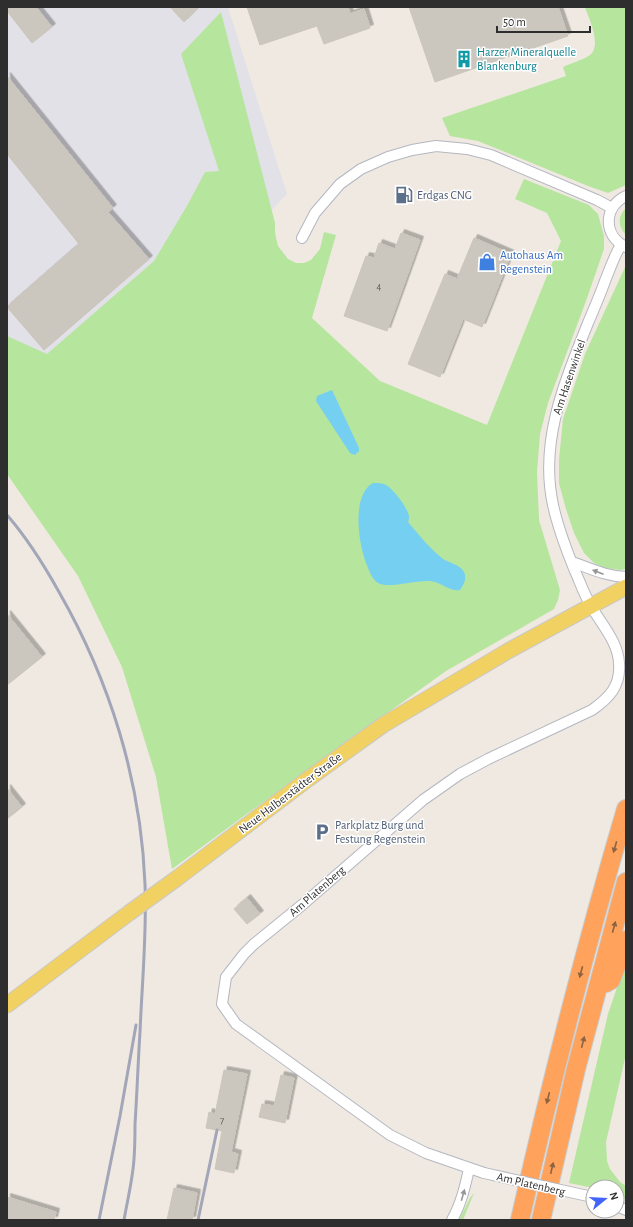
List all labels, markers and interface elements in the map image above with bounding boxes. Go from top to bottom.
scale bar [497,8,590,34]
text: 50 m [503,16,526,28]
place label: Harzer Mineralquelle Blankenburg [477,46,576,72]
building icon: Harzer Mineralquelle Blankenburg [454,49,474,69]
fuel station icon: Erdgas CNG [394,185,414,205]
place label: Erdgas CNG [417,189,472,201]
place label: Autohaus Am Regenstein [500,249,563,275]
shop icon: Autohaus Am Regenstein [477,252,497,272]
house number: 4 [377,282,382,292]
street label: Am Hasenwinkel [550,338,588,416]
one-way arrow [592,568,604,574]
street label: Neue Halberstädter Straße [236,751,344,835]
place label: Parkplatz Burg und Festung Regenstein [335,819,426,845]
parking icon: Parkplatz Burg und Festung Regenstein [312,822,332,842]
one-way arrow [612,841,618,853]
street label: Am Platenberg [287,863,347,918]
one-way arrow [611,921,617,933]
one-way arrow [577,966,583,978]
one-way arrow [581,1036,587,1048]
one-way arrow [545,1092,551,1104]
house number: 7 [220,1116,224,1126]
one-way arrow [550,1162,556,1174]
street label: Am Platenberg [496,1170,567,1198]
north arrow [585,1179,625,1219]
one-way arrow [460,1189,466,1201]
text: N [608,1191,620,1201]

